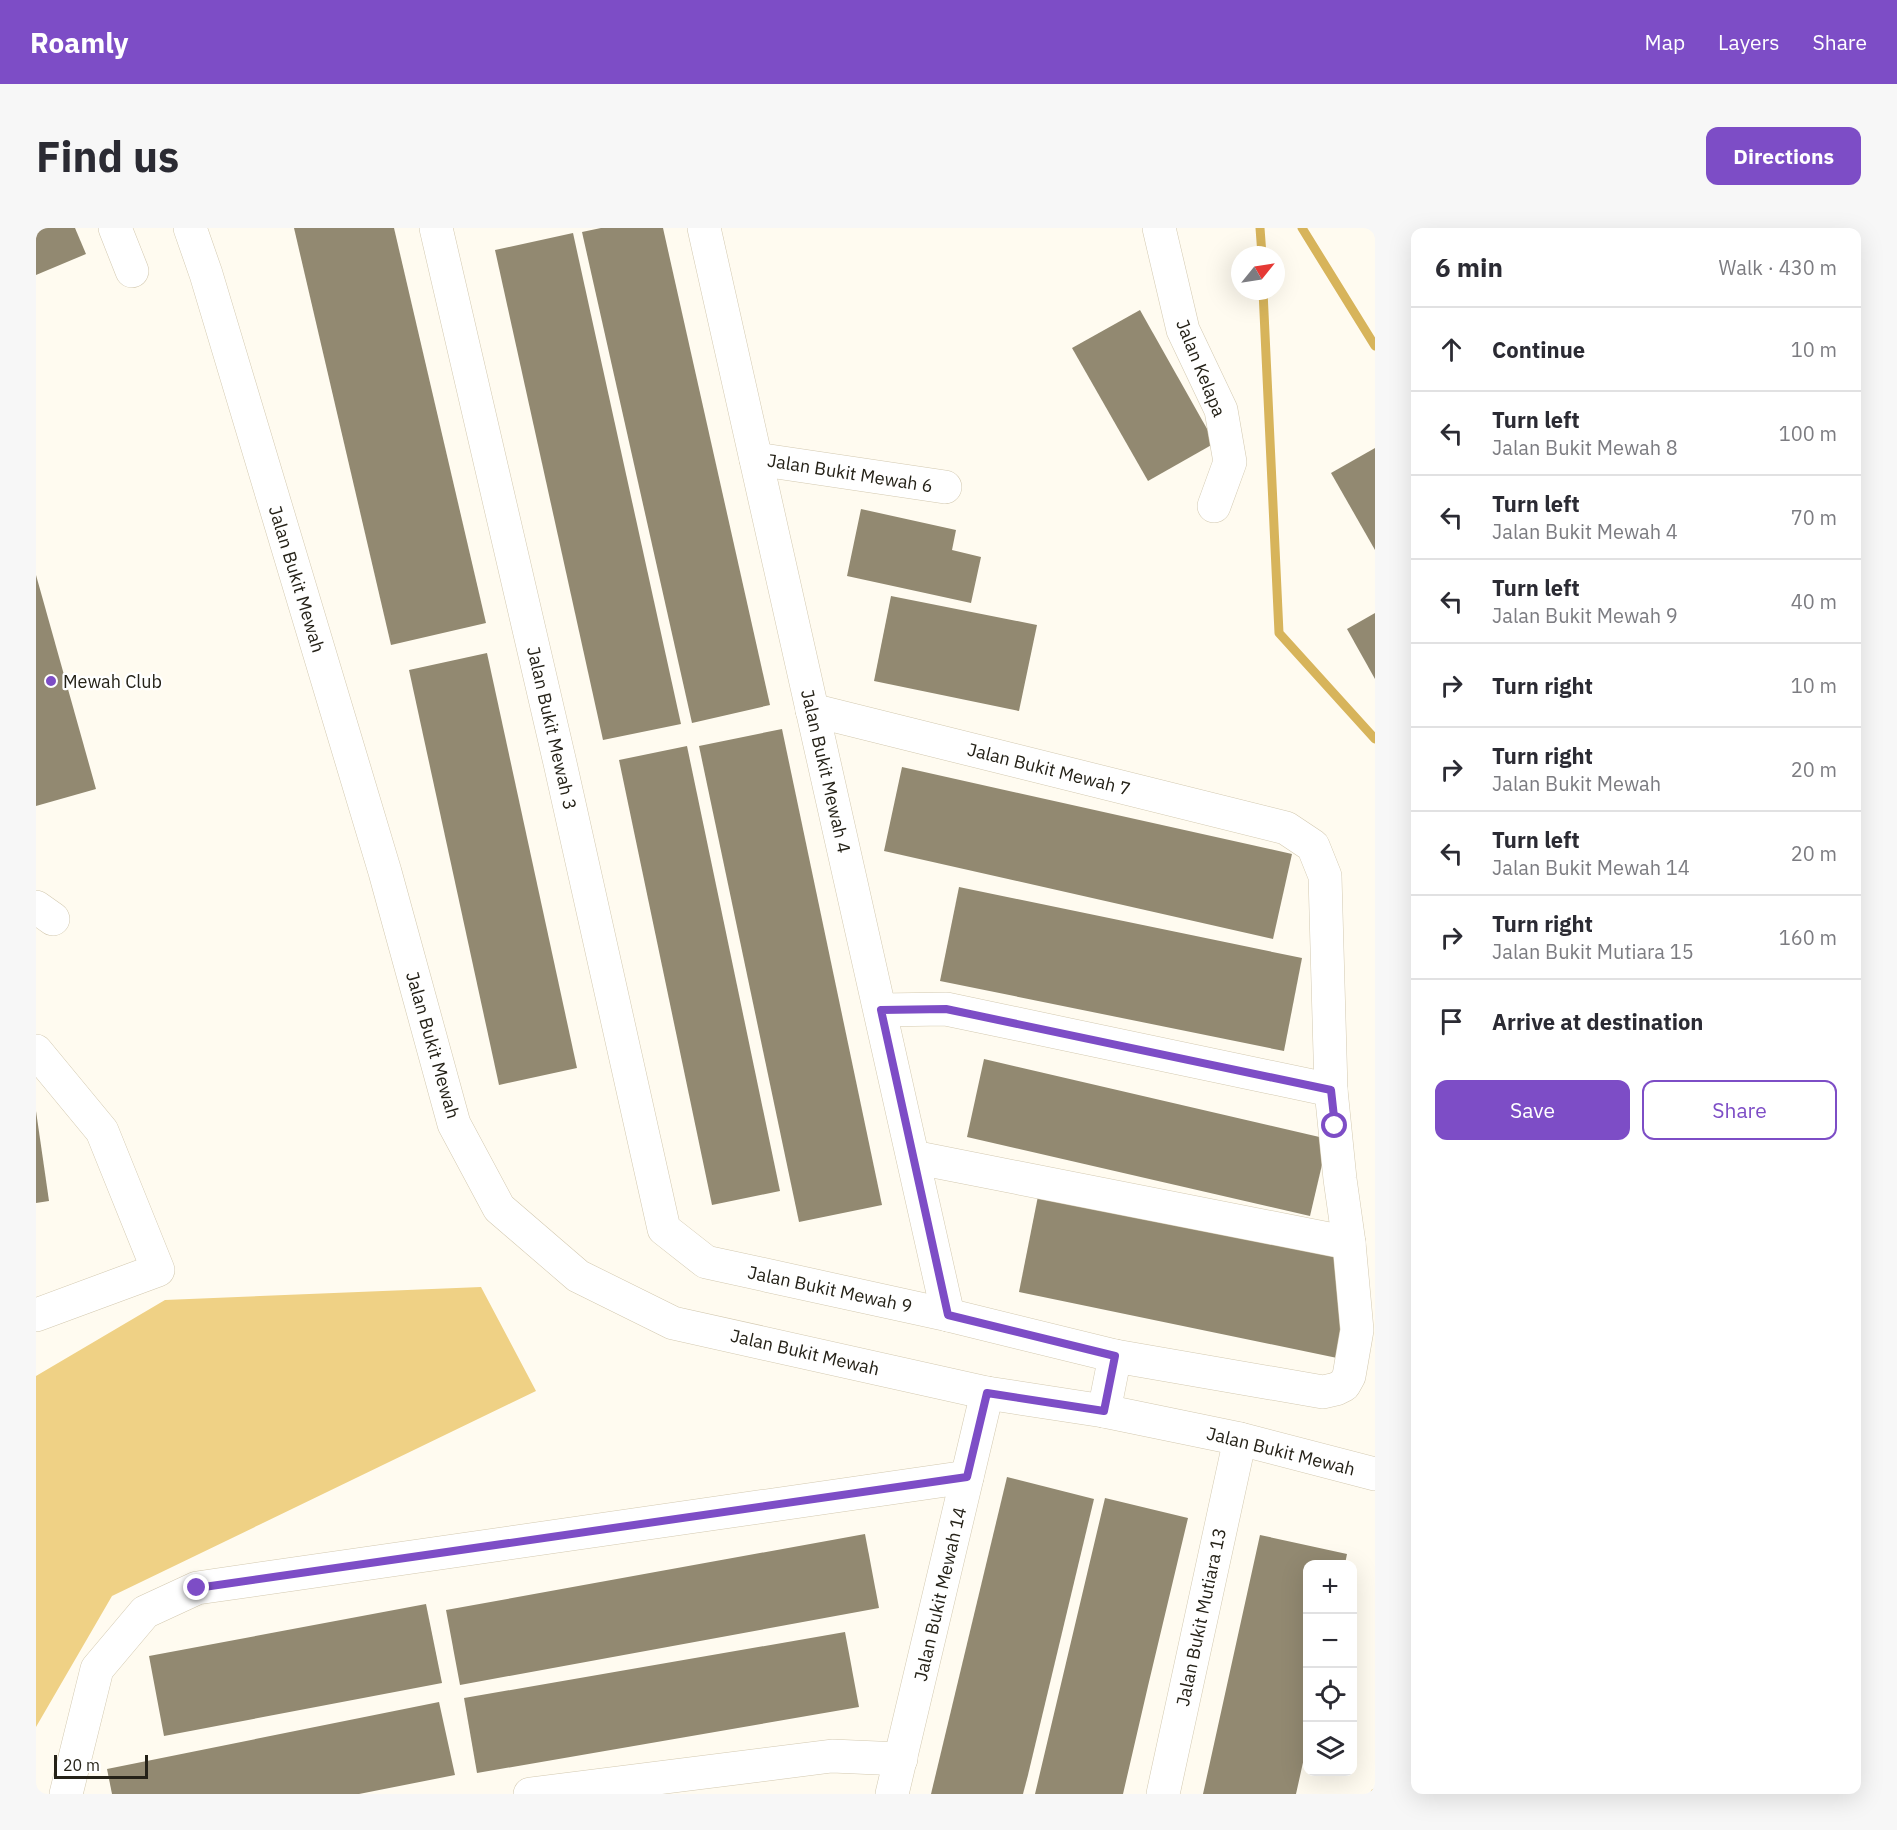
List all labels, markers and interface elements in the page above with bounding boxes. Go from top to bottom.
text: Roamly [30,24,128,61]
text: Map [1645,28,1685,56]
text: Layers [1718,28,1780,56]
text: Share [1813,28,1867,56]
button: Directions [1706,127,1861,185]
text: Find us [36,129,179,184]
north arrow [1231,246,1285,300]
text: 6 min [1435,250,1503,284]
text: Walk · 430 m [1719,254,1837,281]
street label: Jalan Kelapa [1171,316,1231,420]
icon: ahead [1435,333,1468,366]
text: Continue [1492,335,1585,364]
text: 10 m [1791,336,1837,363]
text: Turn left [1492,405,1580,434]
icon: left [1435,417,1468,450]
text: 100 m [1779,420,1837,447]
text: Jalan Bukit Mewah 8 [1492,434,1678,461]
street label: Jalan Bukit Mewah 6 [766,449,934,497]
text: Turn left [1492,489,1580,518]
icon: left [1435,501,1468,534]
street label: Jalan Bukit Mewah [264,503,330,655]
text: 70 m [1791,504,1837,531]
text: Jalan Bukit Mewah 4 [1492,518,1678,545]
text: Turn left [1492,573,1580,602]
icon: left [1435,585,1468,618]
text: 40 m [1791,588,1837,615]
text: Jalan Bukit Mewah 9 [1492,602,1678,629]
street label: Jalan Bukit Mewah 3 [522,644,582,812]
icon: right [1435,669,1468,702]
place label: Mewah Club [63,670,162,693]
text: Turn right [1492,671,1593,700]
text: 10 m [1791,672,1837,699]
marker: Mewah Club [44,674,58,688]
street label: Jalan Bukit Mewah 4 [796,687,856,855]
street label: Jalan Bukit Mewah 7 [965,738,1133,800]
text: Turn right [1492,741,1593,770]
icon: right [1435,753,1468,786]
text: 20 m [1791,756,1837,783]
text: Jalan Bukit Mewah [1492,770,1661,797]
text: Turn left [1492,825,1580,854]
icon: left [1435,837,1468,870]
text: 20 m [1791,840,1837,867]
text: Jalan Bukit Mewah 14 [1492,854,1690,881]
text: Turn right [1492,909,1593,938]
icon: right [1435,921,1468,954]
text: 160 m [1779,924,1837,951]
text: Jalan Bukit Mutiara 15 [1492,938,1694,965]
street label: Jalan Bukit Mewah [401,969,465,1121]
icon: arrive [1435,1005,1468,1038]
text: Arrive at destination [1492,1007,1703,1036]
button: Save [1435,1080,1630,1140]
button: Share [1642,1080,1837,1140]
route start [1321,1112,1347,1138]
street label: Jalan Bukit Mewah 9 [746,1260,914,1318]
street label: Jalan Bukit Mewah [728,1324,882,1380]
street label: Jalan Bukit Mewah [1204,1421,1358,1481]
street label: Jalan Bukit Mewah 14 [909,1504,971,1683]
street label: Jalan Bukit Mutiara 13 [1171,1526,1231,1708]
map controls [1303,1560,1357,1776]
button: + [1303,1560,1357,1614]
route end [183,1574,209,1600]
button: − [1303,1614,1357,1668]
button: locate [1303,1668,1357,1722]
button: layers [1303,1722,1357,1776]
scale bar [54,1752,148,1780]
text: 20 m [63,1755,100,1775]

